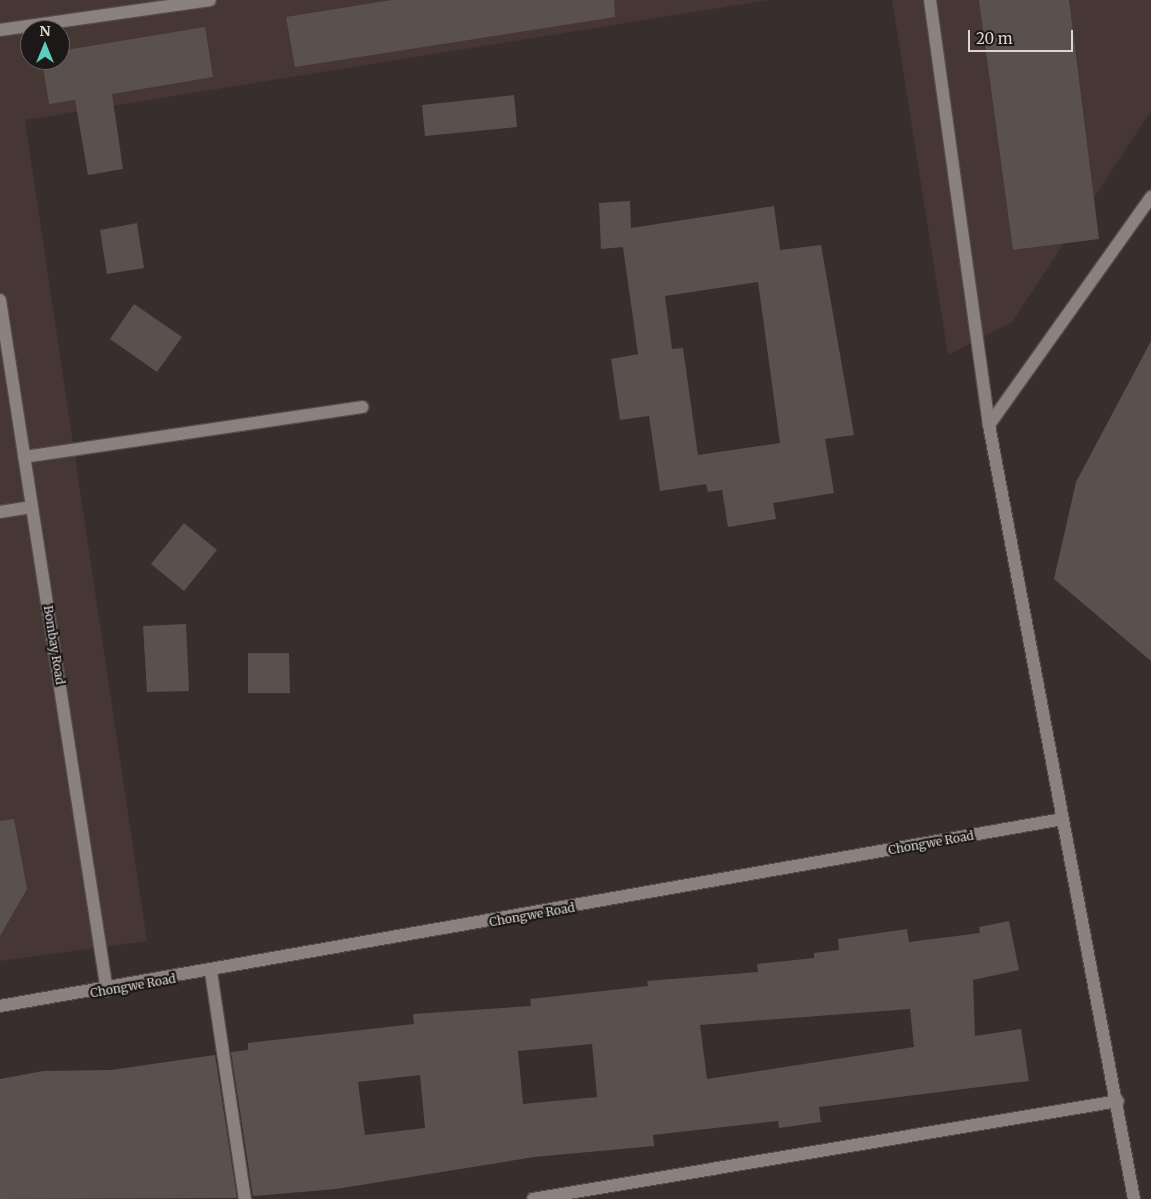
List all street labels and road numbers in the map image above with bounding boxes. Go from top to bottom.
street label: Bombay Road [41,605,67,685]
street label: Chongwe Road [887,828,975,858]
street label: Chongwe Road [488,900,576,930]
street label: Chongwe Road [89,971,177,1001]

